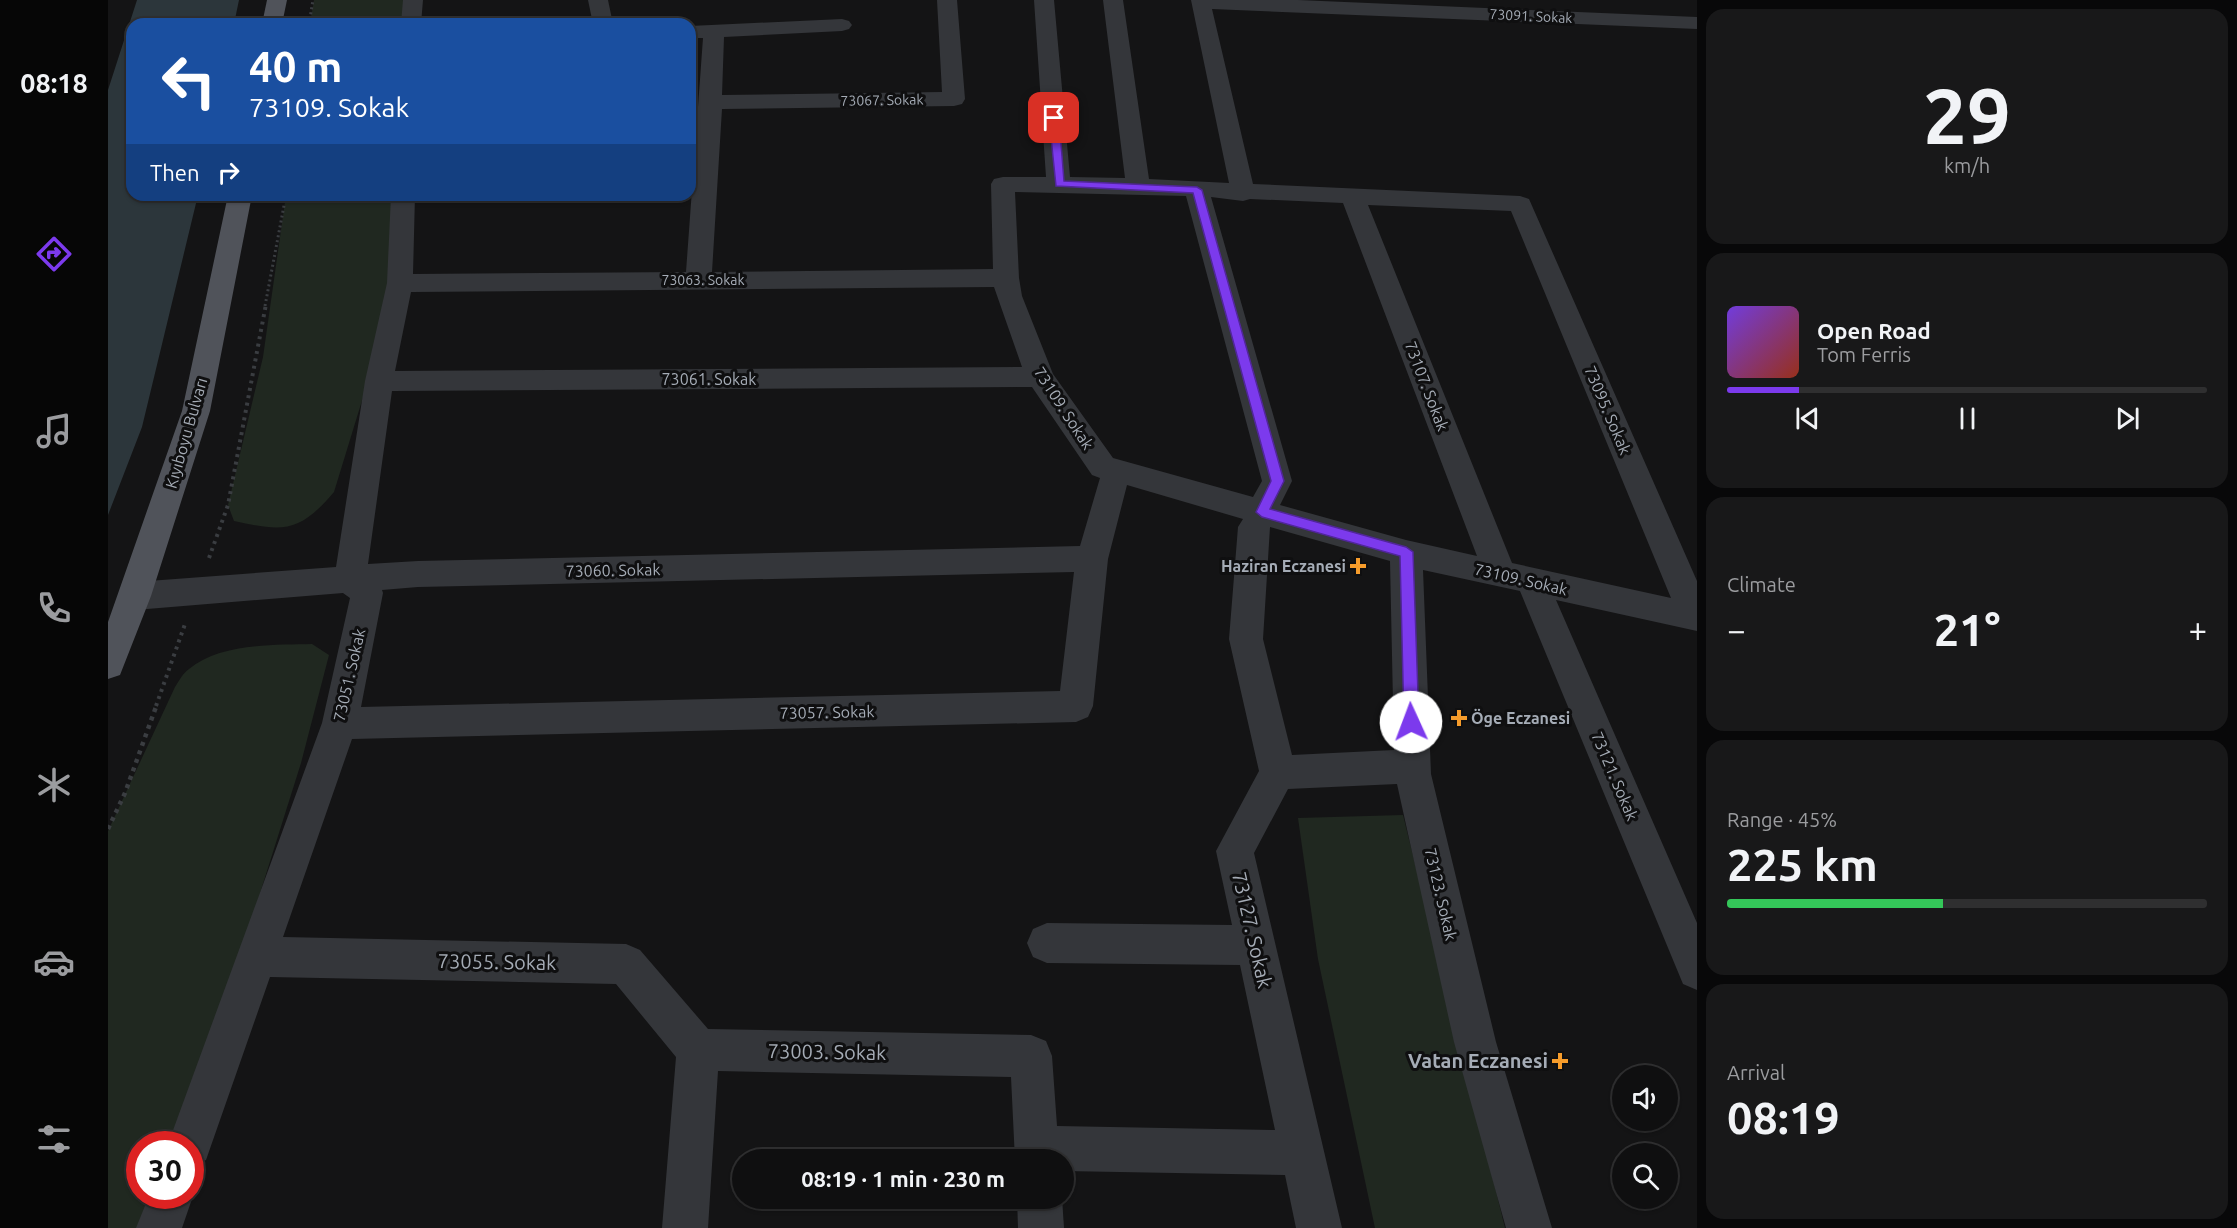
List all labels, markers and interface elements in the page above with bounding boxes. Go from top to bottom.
street label: 73091. Sokak [1489,6,1573,26]
icon: left [150,42,228,120]
text: 40 m [249,43,343,90]
text: 08:18 [20,68,88,98]
text: 29 [1923,71,2011,159]
street label: 73067. Sokak [840,91,924,109]
text: 73109. Sokak [249,92,409,122]
pin [1028,92,1079,143]
icon: arrive [1037,101,1070,134]
text: km/h [1944,154,1990,177]
icon: right [212,156,245,189]
text: Then [150,160,200,185]
icon: directions [33,233,75,275]
street label: 73063. Sokak [662,272,744,288]
text: Open Road [1817,318,1931,343]
street label: 73107. Sokak [1402,339,1452,433]
text: Tom Ferris [1817,343,1911,366]
street label: 73109. Sokak [1031,363,1097,453]
street label: 73095. Sokak [1581,363,1635,457]
street label: 73061. Sokak [662,370,756,388]
street label: Kıyıboyu Bulvarı [162,376,210,490]
icon: previous [1791,402,1824,435]
icon: pause [1951,402,1984,435]
icon: next [2111,402,2144,435]
icon: music [33,410,75,452]
place label: Haziran Eczanesi [1221,557,1346,575]
marker: Haziran Eczanesi [1351,559,1365,573]
street label: 73060. Sokak [565,560,661,580]
street label: 73109. Sokak [1473,560,1569,598]
text: Climate [1727,573,1796,596]
icon: phone [33,587,75,629]
text: 21° [1934,604,2000,655]
text: − [1727,611,1746,648]
text: + [2188,611,2207,648]
street label: 73051. Sokak [330,627,368,723]
position arrow [1379,690,1443,754]
street label: 73057. Sokak [779,702,875,722]
place label: Öge Eczanesi [1471,708,1570,727]
marker: Öge Eczanesi [1452,711,1466,725]
street label: 73121. Sokak [1588,729,1642,823]
icon: climate [33,764,75,806]
text: Range · 45% [1727,808,1837,831]
text: 225 km [1727,839,1878,890]
street label: 73123. Sokak [1422,846,1460,942]
street label: 73127. Sokak [1228,870,1277,990]
icon: car [33,941,75,983]
street label: 73055. Sokak [438,949,556,974]
street label: 73003. Sokak [768,1039,886,1064]
place label: Vatan Eczanesi [1408,1049,1548,1072]
marker: Vatan Eczanesi [1553,1054,1567,1068]
text: Arrival [1727,1061,1785,1084]
map controls [1612,1065,1678,1209]
button: sound [1612,1065,1678,1131]
text: 08:19 [1727,1092,1840,1143]
icon: filters [33,1118,75,1160]
speed limit sign: 30 [126,1131,204,1209]
button: search [1612,1143,1678,1209]
text: 08:19 · 1 min · 230 m [801,1166,1005,1191]

